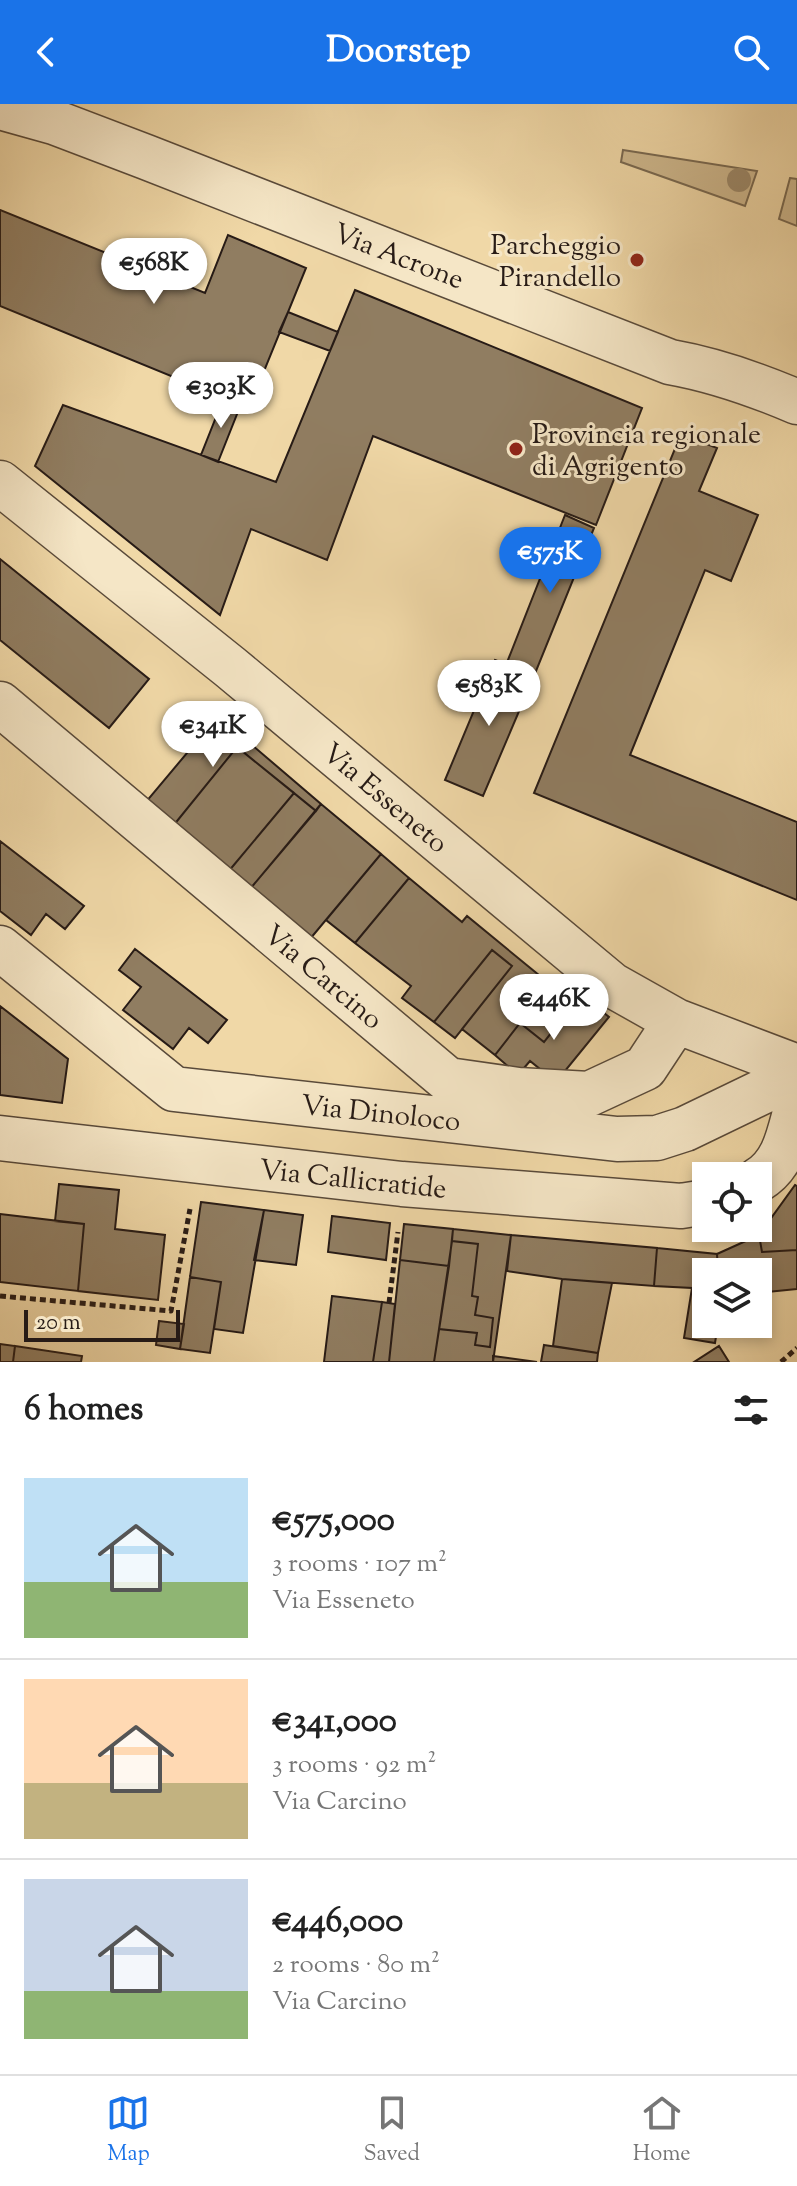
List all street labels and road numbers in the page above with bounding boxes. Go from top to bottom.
street label: Via Acrone [327,215,469,301]
street label: Via Esseneto [312,735,456,864]
street label: Via Carcino [254,916,391,1040]
street label: Via Dinoloco [299,1087,462,1143]
street label: Via Callicratide [257,1151,448,1211]

